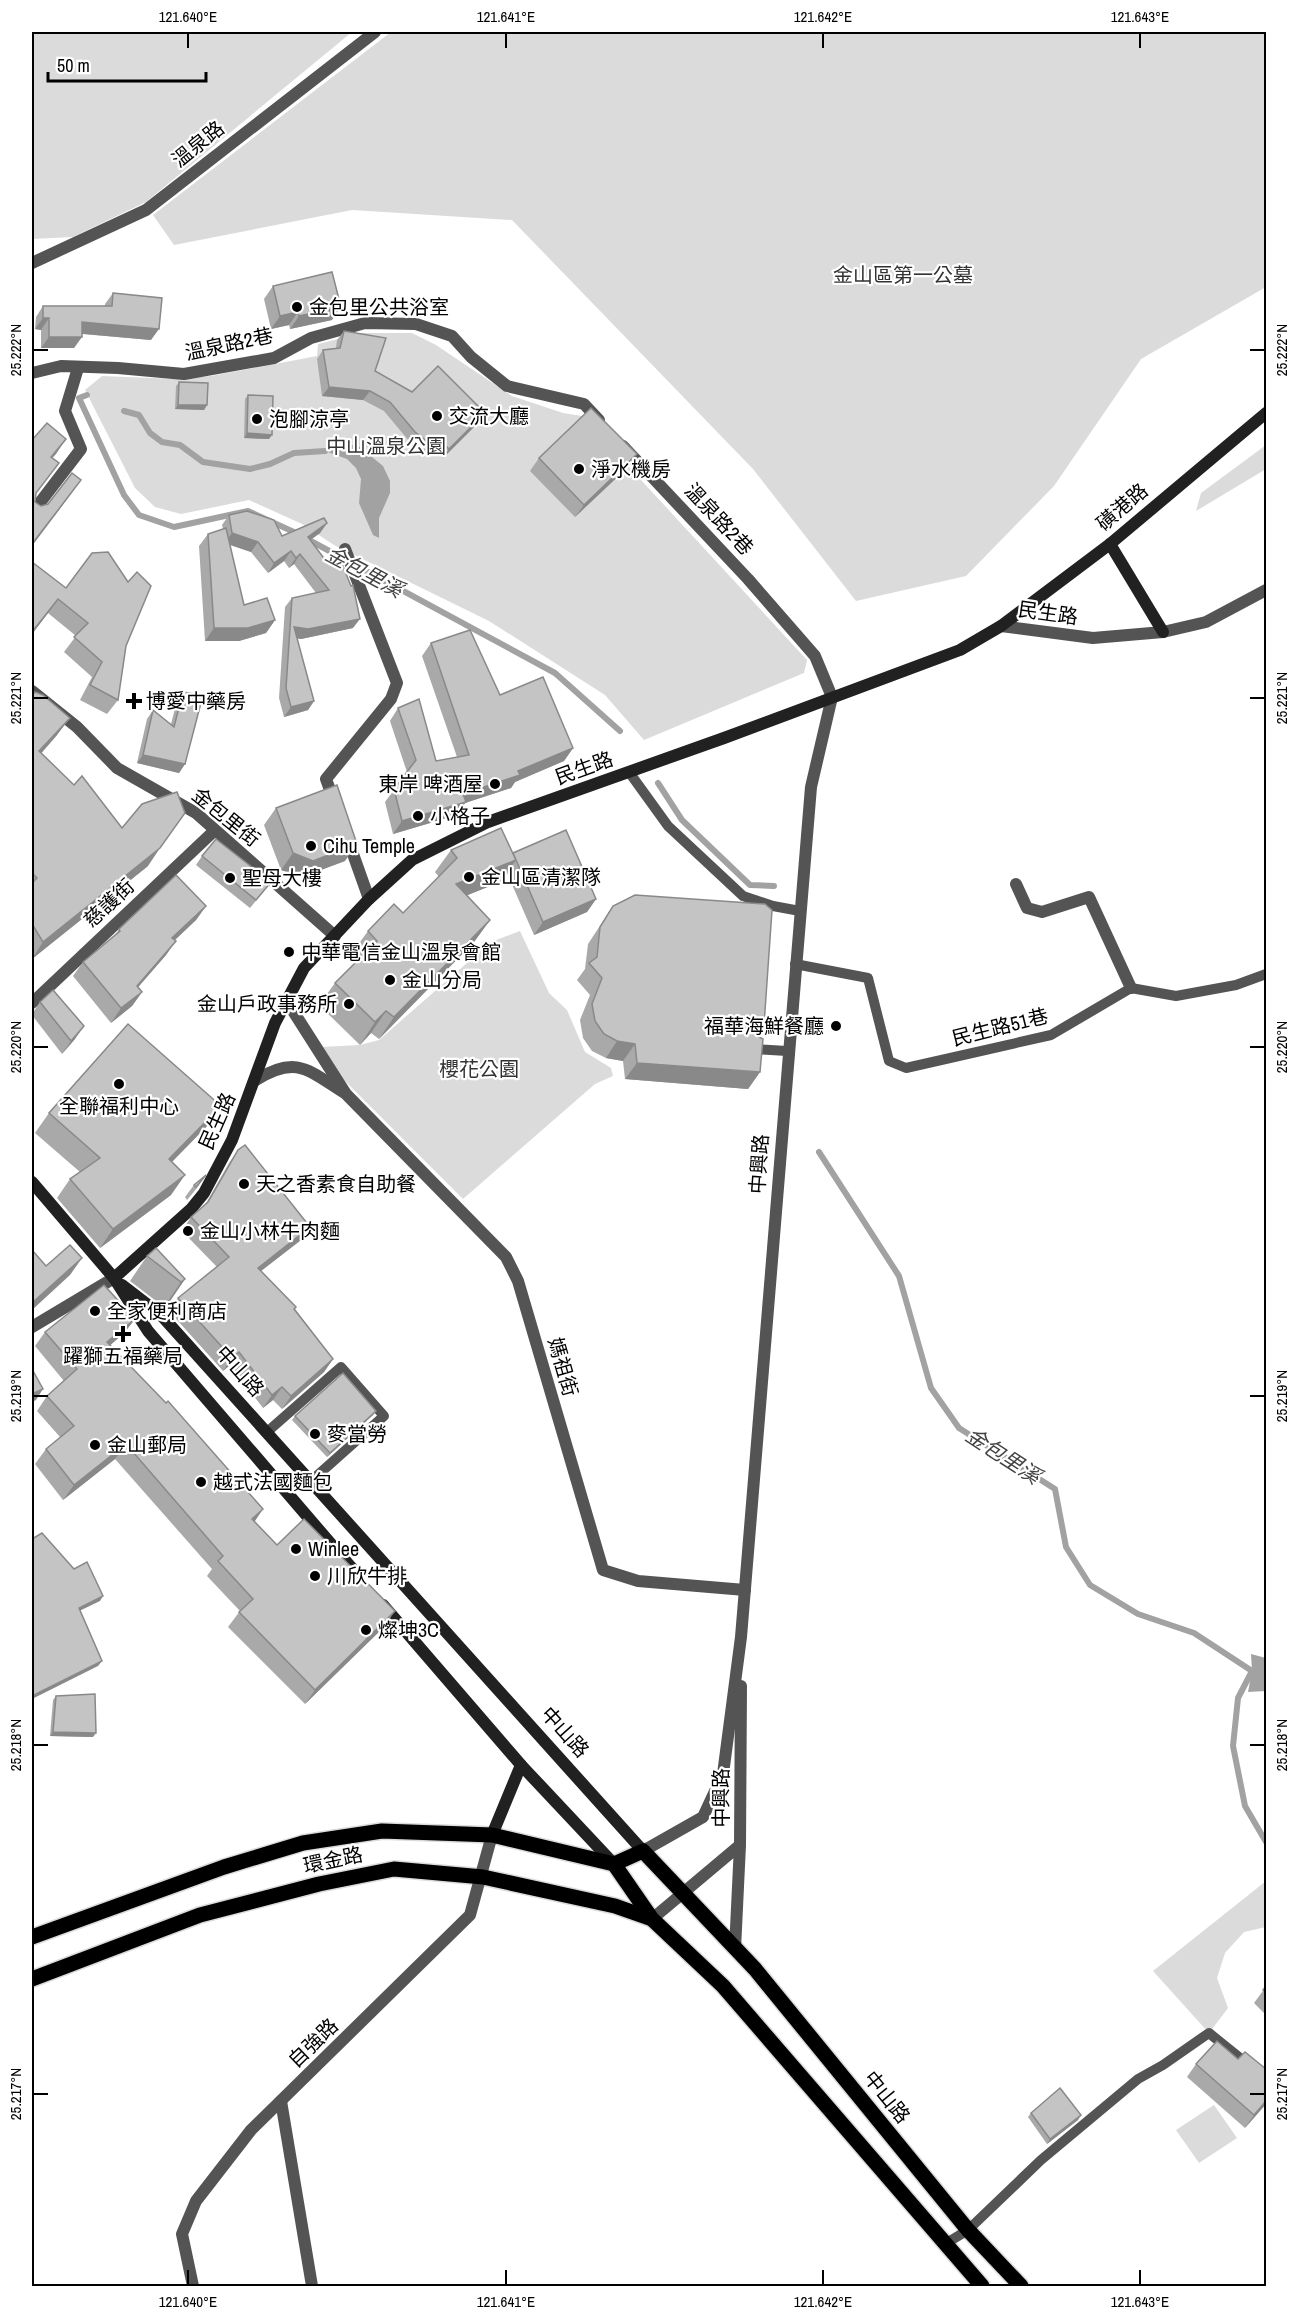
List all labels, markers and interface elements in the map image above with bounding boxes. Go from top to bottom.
text: 121.640°E [159,6,217,27]
text: 121.641°E [477,6,535,27]
text: 121.642°E [794,6,852,27]
text: 121.643°E [1111,6,1169,27]
scale bar [48,45,206,83]
text: 50 m [57,53,90,78]
street label: 溫泉路 [166,114,229,173]
park label: 金山區第一公墓 [833,261,973,288]
place label: 金包里公共浴室 [309,293,449,320]
marker: 金包里公共浴室 [290,300,304,314]
street label: 溫泉路2巷 [183,321,275,366]
text: 25.222°N [5,324,26,376]
text: 25.222°N [1271,324,1292,376]
place label: 交流大廳 [449,402,529,429]
place label: 泡腳涼亭 [269,405,349,432]
marker: 交流大廳 [430,409,444,423]
marker: 泡腳涼亭 [250,412,264,426]
park label: 中山溫泉公園 [326,432,446,459]
place label: 淨水機房 [591,455,671,482]
marker: 淨水機房 [572,462,586,476]
street label: 溫泉路2巷 [679,477,760,560]
street label: 磺港路 [1090,477,1153,536]
water label: 金包里溪 [320,539,411,605]
street label: 民生路 [1016,595,1080,630]
text: 25.221°N [5,672,26,724]
text: 25.221°N [1271,672,1292,724]
place label: 博愛中藥房 [146,687,246,714]
marker: 博愛中藥房 [127,694,141,708]
street label: 民生路 [551,745,617,790]
place label: 東岸 啤酒屋 [378,770,483,797]
marker: 東岸 啤酒屋 [488,777,502,791]
street label: 金包里街 [187,781,266,852]
place label: 小格子 [430,802,490,829]
marker: 小格子 [411,809,425,823]
place label: Cihu Temple [323,832,415,859]
marker: Cihu Temple [304,839,318,853]
place label: 金山區清潔隊 [481,863,601,890]
place label: 聖母大樓 [242,864,322,891]
marker: 金山區清潔隊 [462,870,476,884]
marker: 聖母大樓 [223,871,237,885]
street label: 慈護街 [78,872,140,933]
place label: 中華電信金山溫泉會館 [301,938,501,965]
marker: 中華電信金山溫泉會館 [282,945,296,959]
place label: 金山分局 [402,966,482,993]
marker: 金山分局 [383,973,397,987]
place label: 金山戶政事務所 [197,990,337,1017]
marker: 金山戶政事務所 [342,997,356,1011]
street label: 民生路51巷 [949,1002,1051,1051]
place label: 福華海鮮餐廳 [704,1012,824,1039]
marker: 福華海鮮餐廳 [829,1019,843,1033]
text: 25.220°N [5,1021,26,1073]
text: 25.220°N [1271,1021,1292,1073]
park label: 櫻花公園 [439,1055,519,1082]
marker: 全聯福利中心 [112,1077,126,1091]
street label: 民生路 [192,1088,241,1154]
place label: 全聯福利中心 [59,1092,179,1119]
street label: 中興路 [743,1133,774,1195]
place label: 天之香素食自助餐 [256,1170,416,1197]
marker: 天之香素食自助餐 [237,1177,251,1191]
place label: 金山小林牛肉麵 [200,1217,340,1244]
marker: 金山小林牛肉麵 [181,1224,195,1238]
place label: 全家便利商店 [107,1297,227,1324]
marker: 全家便利商店 [88,1304,102,1318]
marker: 躍獅五福藥局 [116,1327,130,1341]
street label: 媽祖街 [542,1334,585,1399]
street label: 中山路 [210,1339,270,1402]
place label: 躍獅五福藥局 [63,1342,183,1369]
text: 25.219°N [5,1370,26,1422]
text: 25.219°N [1271,1370,1292,1422]
place label: 麥當勞 [327,1420,387,1447]
water label: 金包里溪 [960,1421,1049,1492]
marker: 麥當勞 [308,1427,322,1441]
place label: 金山郵局 [107,1431,187,1458]
marker: 金山郵局 [88,1438,102,1452]
place label: 越式法國麵包 [213,1468,333,1495]
marker: 越式法國麵包 [194,1475,208,1489]
place label: Winlee [308,1535,359,1562]
marker: Winlee [289,1542,303,1556]
place label: 川欣牛排 [327,1562,407,1589]
marker: 川欣牛排 [308,1569,322,1583]
place label: 燦坤3C [378,1616,439,1643]
marker: 燦坤3C [359,1623,373,1637]
street label: 中山路 [535,1700,595,1763]
text: 25.218°N [5,1719,26,1771]
text: 25.218°N [1271,1719,1292,1771]
street label: 中興路 [707,1768,734,1828]
street label: 環金路 [301,1840,365,1879]
street label: 自強路 [282,2012,344,2073]
street label: 中山路 [858,2065,917,2128]
text: 25.217°N [5,2068,26,2120]
text: 25.217°N [1271,2068,1292,2120]
text: 121.640°E [159,2291,217,2312]
text: 121.641°E [477,2291,535,2312]
text: 121.642°E [794,2291,852,2312]
text: 121.643°E [1111,2291,1169,2312]

